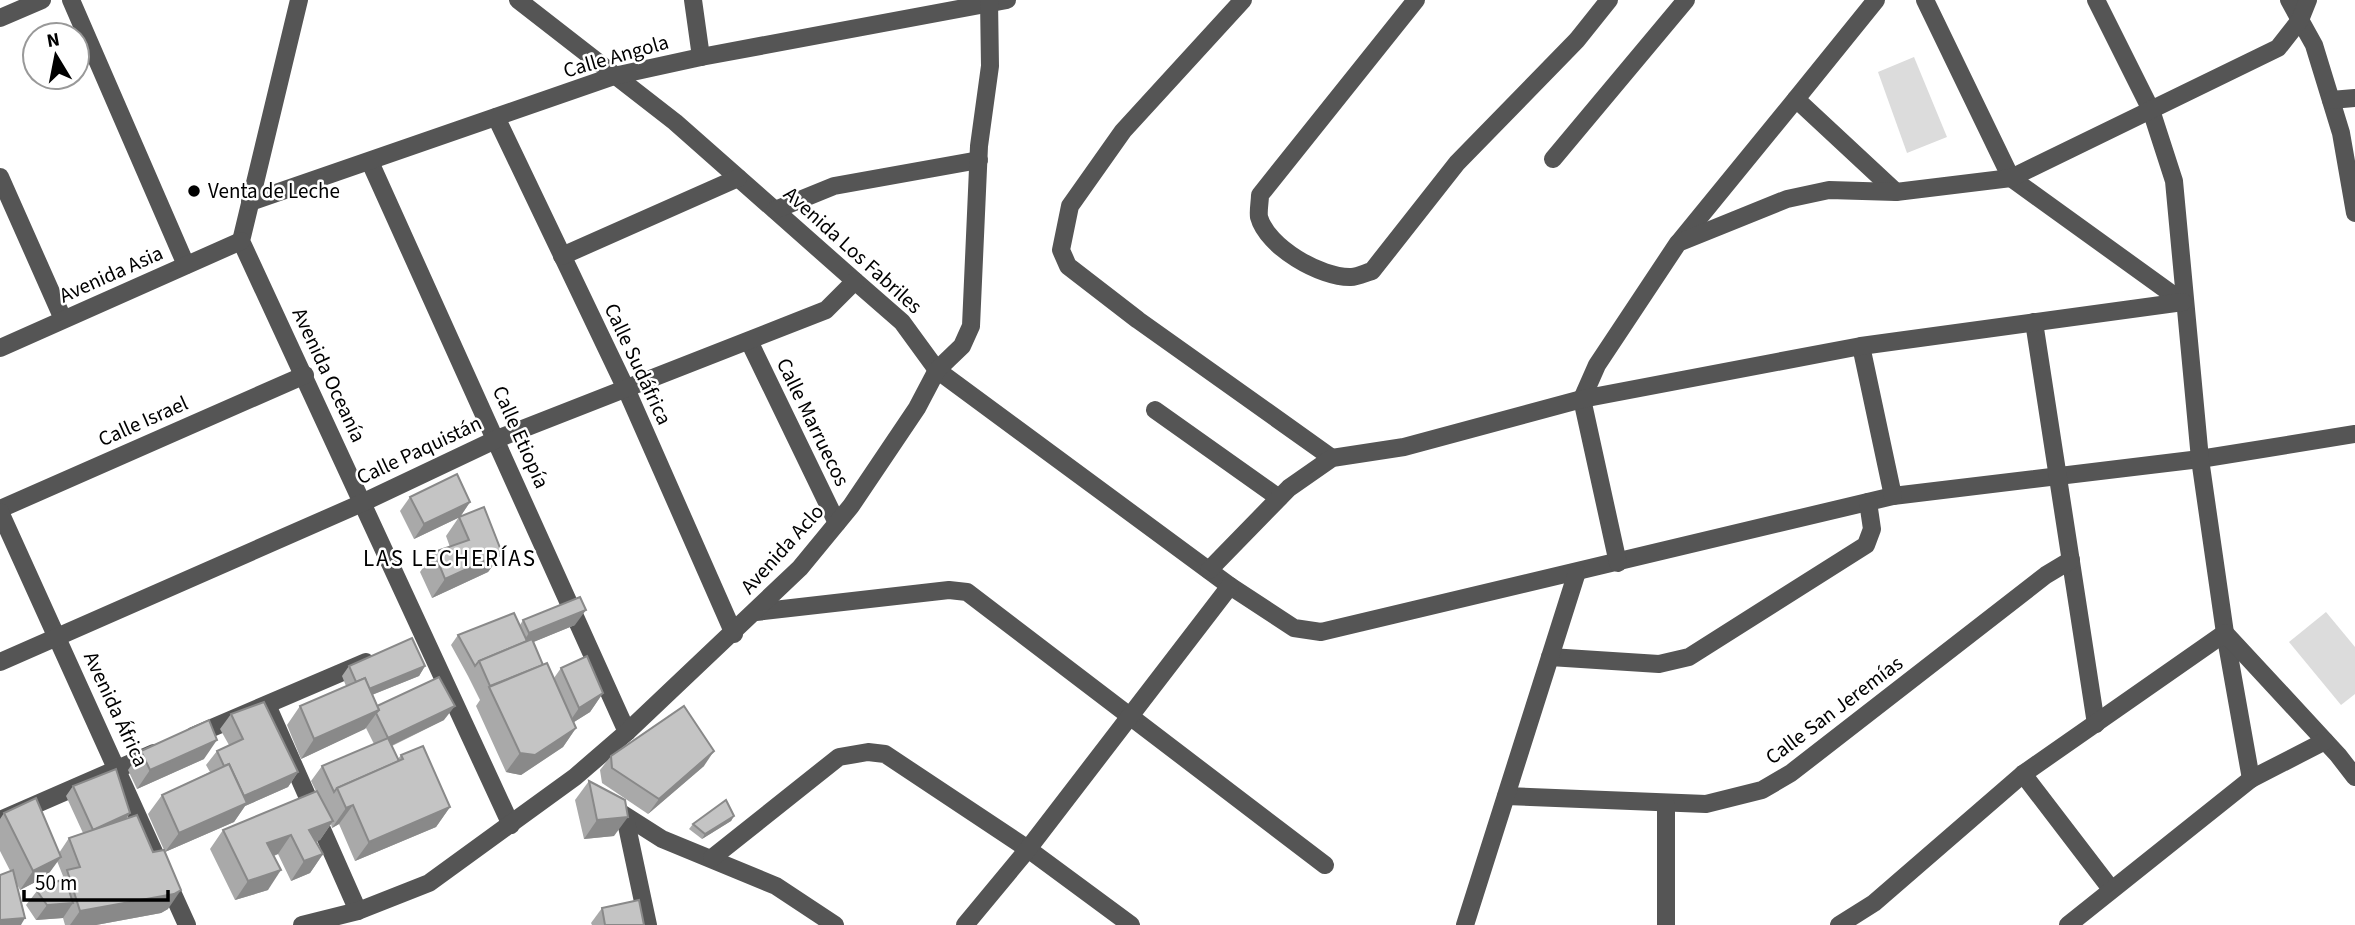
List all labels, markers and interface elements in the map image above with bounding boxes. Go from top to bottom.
north arrow [21,21,91,91]
text: N [45,26,62,55]
street label: Calle Angola [560,27,672,85]
place label: Venta de Leche [208,176,340,206]
street label: Avenida Los Fabriles [777,179,929,321]
marker: Venta de Leche [186,183,202,199]
street label: Avenida Asia [54,238,168,310]
street label: Calle Sudáfrica [597,298,679,430]
street label: Avenida Oceanía [285,303,373,447]
street label: Calle Marruecos [769,353,857,491]
street label: Calle Etiopía [485,381,557,493]
street label: Calle Israel [93,388,193,454]
street label: Calle Paquistán [352,408,486,492]
street label: Avenida Aclo [733,497,831,601]
district label: LAS LECHERÍAS [363,542,537,575]
street label: Avenida África [76,646,156,772]
street label: Calle San Jeremías [1759,648,1909,772]
scale bar [24,858,168,902]
text: 50 m [35,868,77,898]

